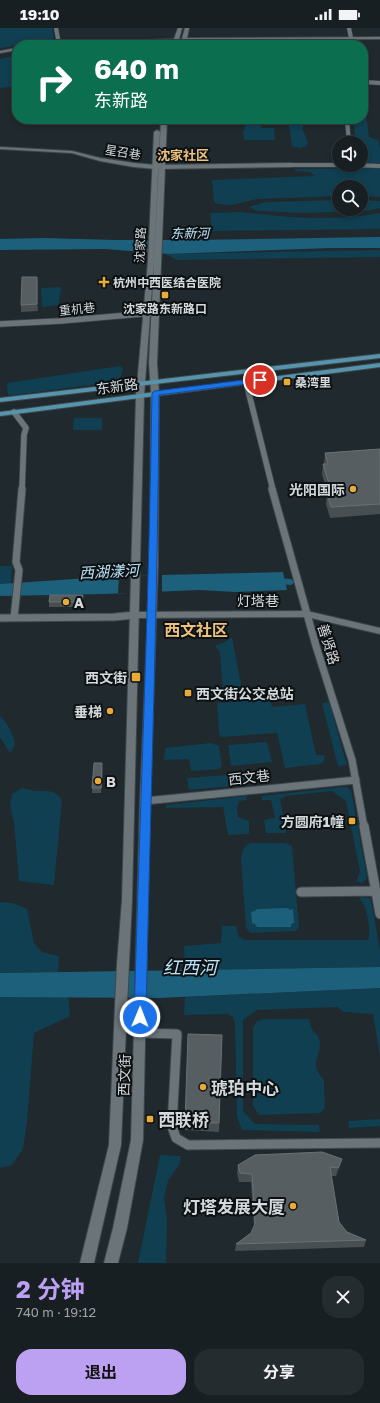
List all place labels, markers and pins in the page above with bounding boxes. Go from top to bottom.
place label: 杭州中西医结合医院 [113,275,221,290]
marker: 杭州中西医结合医院 [98,276,110,288]
marker: 沈家路东新路口 [160,290,170,300]
place label: 沈家路东新路口 [123,301,207,316]
pin [243,363,277,397]
place label: 桑湾里 [295,375,331,390]
marker: 桑湾里 [282,377,292,387]
place label: 光阳国际 [289,481,345,498]
marker: 光阳国际 [348,484,358,494]
place label: A [74,594,84,611]
marker: A [61,597,71,607]
place label: 西文街 [85,669,127,686]
marker: 西文街 [130,671,142,683]
place label: 西文街公交总站 [196,685,294,702]
marker: 西文街公交总站 [183,688,193,698]
place label: 垂梯 [74,703,102,720]
marker: 垂梯 [105,706,115,716]
place label: B [106,773,116,790]
marker: B [93,776,103,786]
place label: 方圆府1幢 [281,813,344,830]
marker: 方圆府1幢 [347,816,357,826]
place label: 琥珀中心 [211,1077,279,1098]
marker: 琥珀中心 [198,1082,208,1092]
place label: 西联桥 [158,1109,209,1130]
marker: 西联桥 [145,1114,155,1124]
place label: 灯塔发展大厦 [183,1196,285,1217]
marker: 灯塔发展大厦 [288,1201,298,1211]

